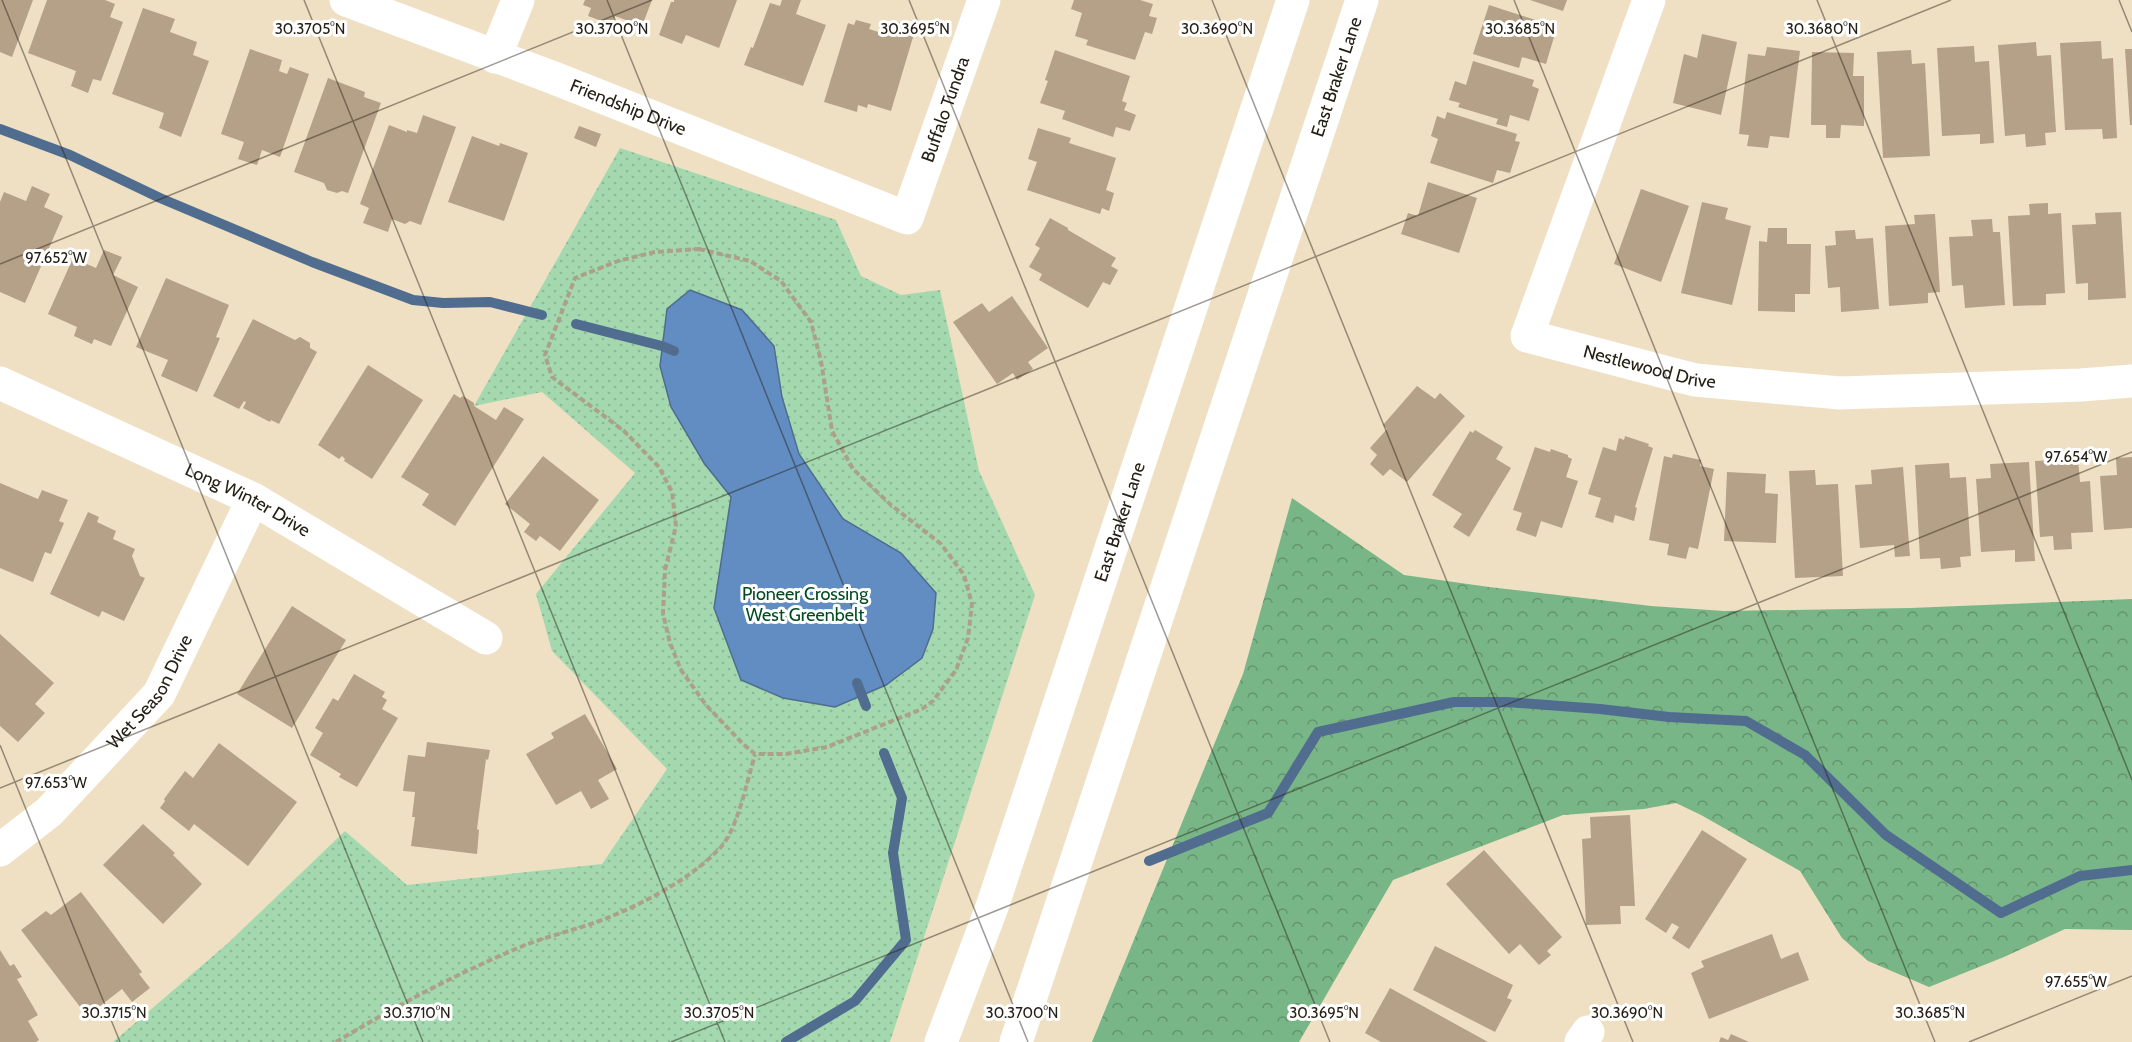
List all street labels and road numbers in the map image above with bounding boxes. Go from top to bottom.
street label: East Braker Lane [1306,14,1367,139]
street label: Buffalo Tundra [917,53,974,165]
street label: Friendship Drive [567,75,689,140]
street label: Nestlewood Drive [1581,340,1717,393]
street label: Long Winter Drive [182,458,314,542]
street label: East Braker Lane [1090,459,1150,585]
street label: Wet Season Drive [102,631,197,754]

